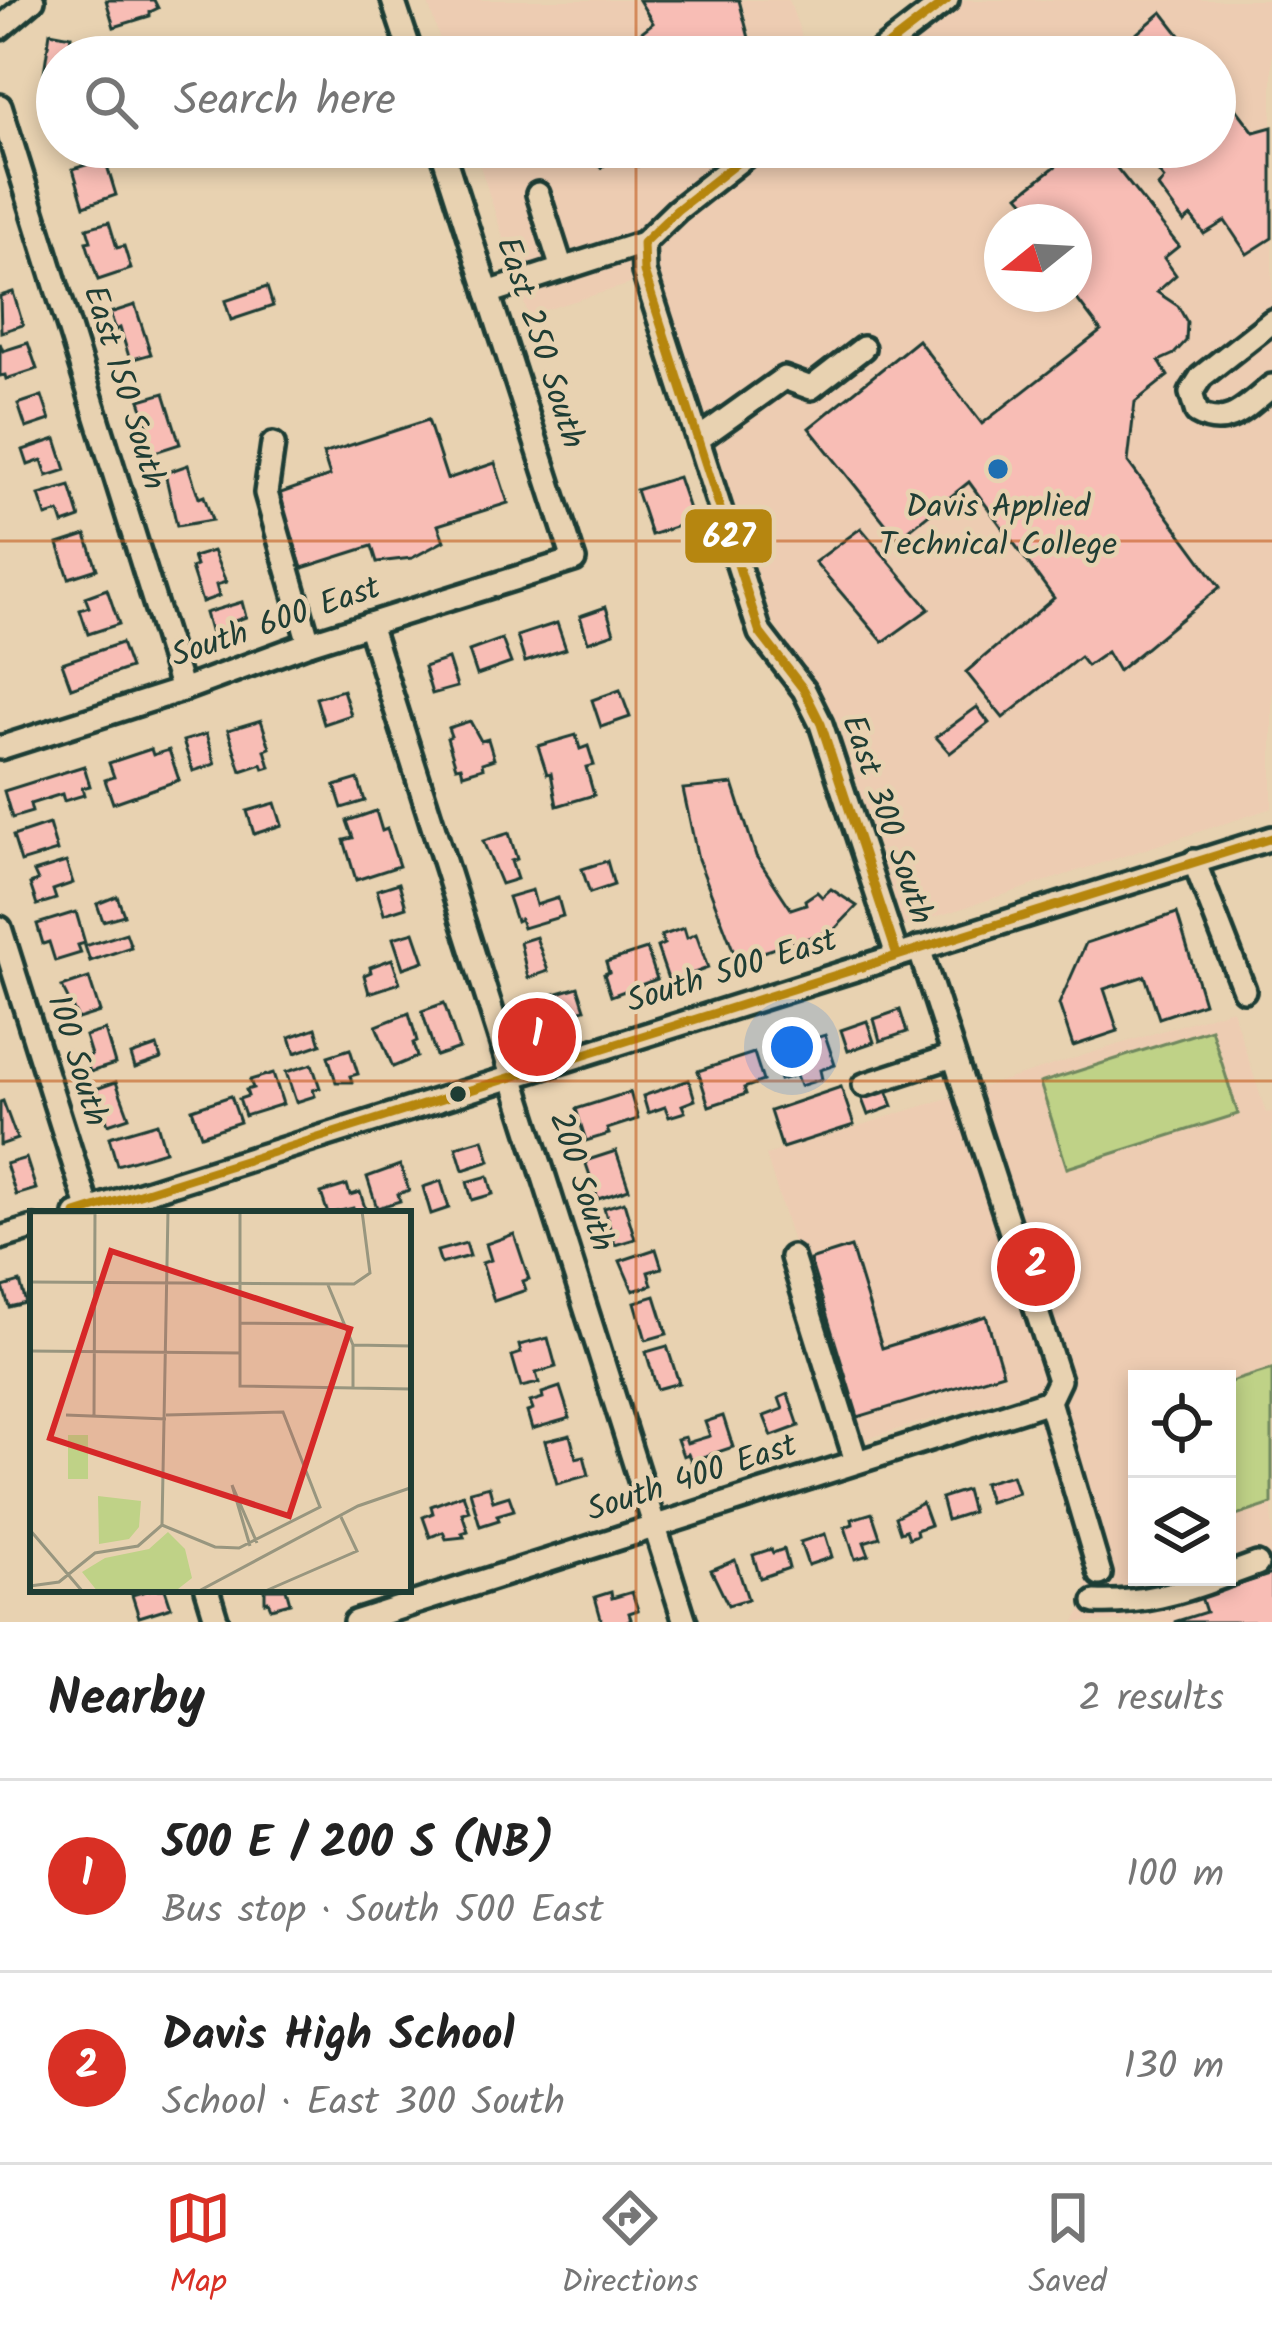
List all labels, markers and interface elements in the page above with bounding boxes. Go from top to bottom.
search box [36,36,1236,168]
text: Search here [174,66,396,138]
icon: search [78,69,144,135]
north arrow [984,204,1092,312]
street label: East 250 South [480,230,598,456]
street label: East 150 South [67,279,179,497]
marker: Davis Applied Technical College [985,456,1011,482]
place label: Davis Applied Technical College [879,482,1117,573]
line badge: 627 [683,507,774,565]
text: 627 [703,512,757,565]
street label: South 600 East [164,562,389,684]
street label: East 300 South [825,708,947,932]
street label: South 500 East [620,914,845,1029]
street label: 100 South [31,989,121,1133]
pin: 1 [498,992,576,1082]
your location [762,1017,822,1077]
unlabelled marker [447,1083,469,1105]
street label: 200 South [533,1105,627,1259]
inset map [30,1211,411,1592]
pin: 2 [997,1222,1075,1312]
map controls [1128,1370,1236,1586]
button: locate [1128,1370,1236,1478]
street label: South 400 East [580,1420,805,1538]
button: layers [1128,1478,1236,1586]
text: Nearby [48,1660,205,1741]
text: 2 results [1079,1669,1224,1731]
text: 500 E / 200 S (NB) [162,1809,554,1881]
text: 1 [81,1845,93,1907]
text: 100 m [1126,1845,1224,1907]
text: Bus stop · South 500 East [162,1881,604,1943]
text: Davis High School [162,2001,514,2073]
text: 2 [76,2037,98,2099]
text: 130 m [1123,2037,1224,2099]
text: School · East 300 South [162,2073,565,2135]
tab: Map [165,2185,231,2310]
tab: Directions [561,2185,698,2310]
tab: Saved [1029,2185,1107,2310]

